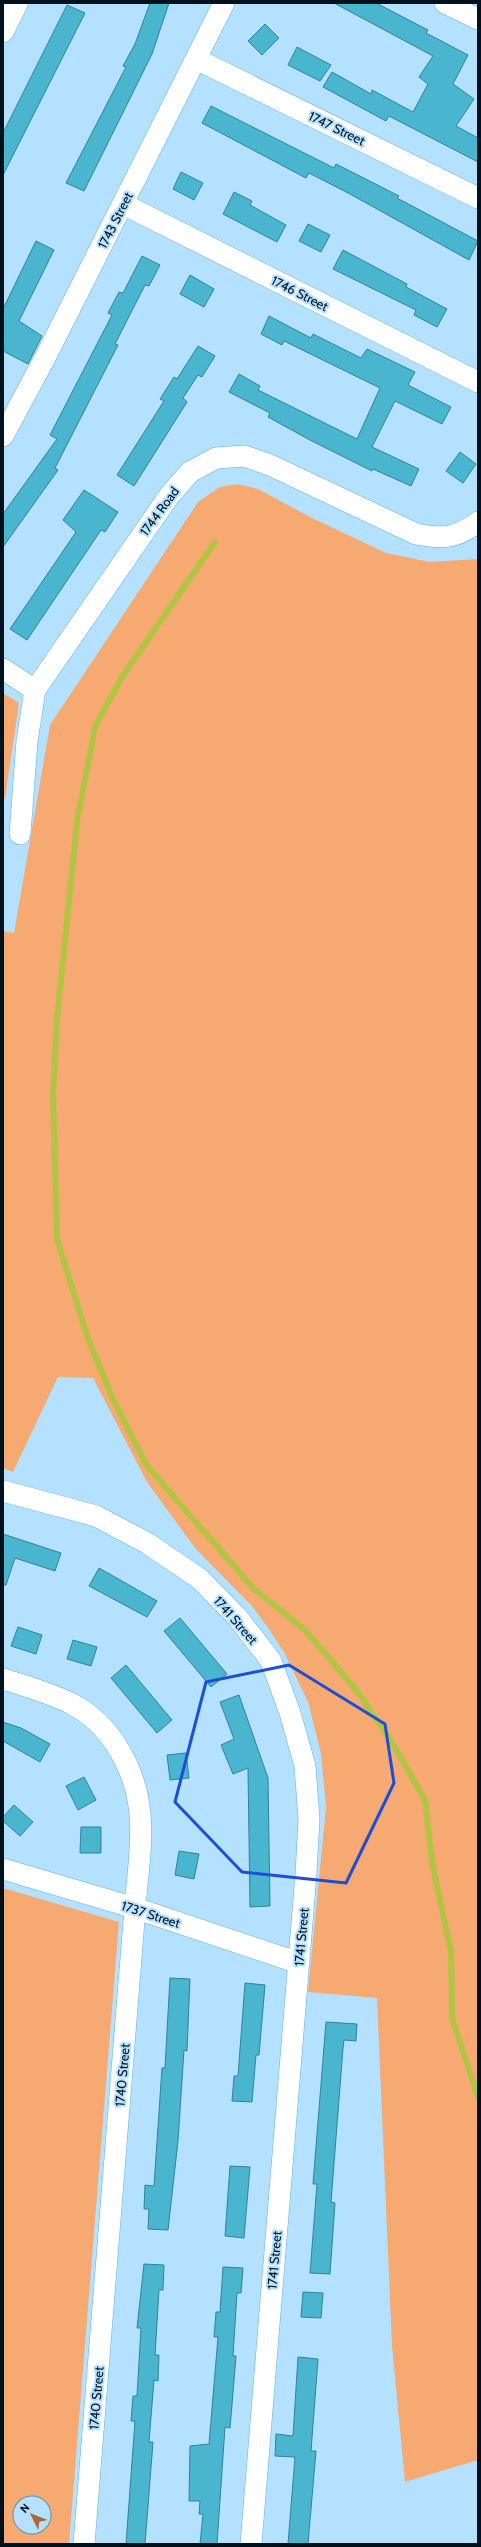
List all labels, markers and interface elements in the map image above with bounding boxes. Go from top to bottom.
street label: 1747 Street [306,108,368,149]
street label: 1743 Street [94,189,136,251]
street label: 1746 Street [269,272,332,314]
street label: 1744 Road [136,483,182,539]
street label: 1741 Street [211,1593,262,1648]
street label: 1737 Street [120,1897,183,1931]
street label: 1741 Street [290,1907,312,1967]
street label: 1740 Street [111,2042,133,2107]
street label: 1741 Street [263,2230,285,2290]
street label: 1740 Street [85,2365,107,2430]
north arrow [12,2495,52,2535]
text: N [17,2501,32,2516]

